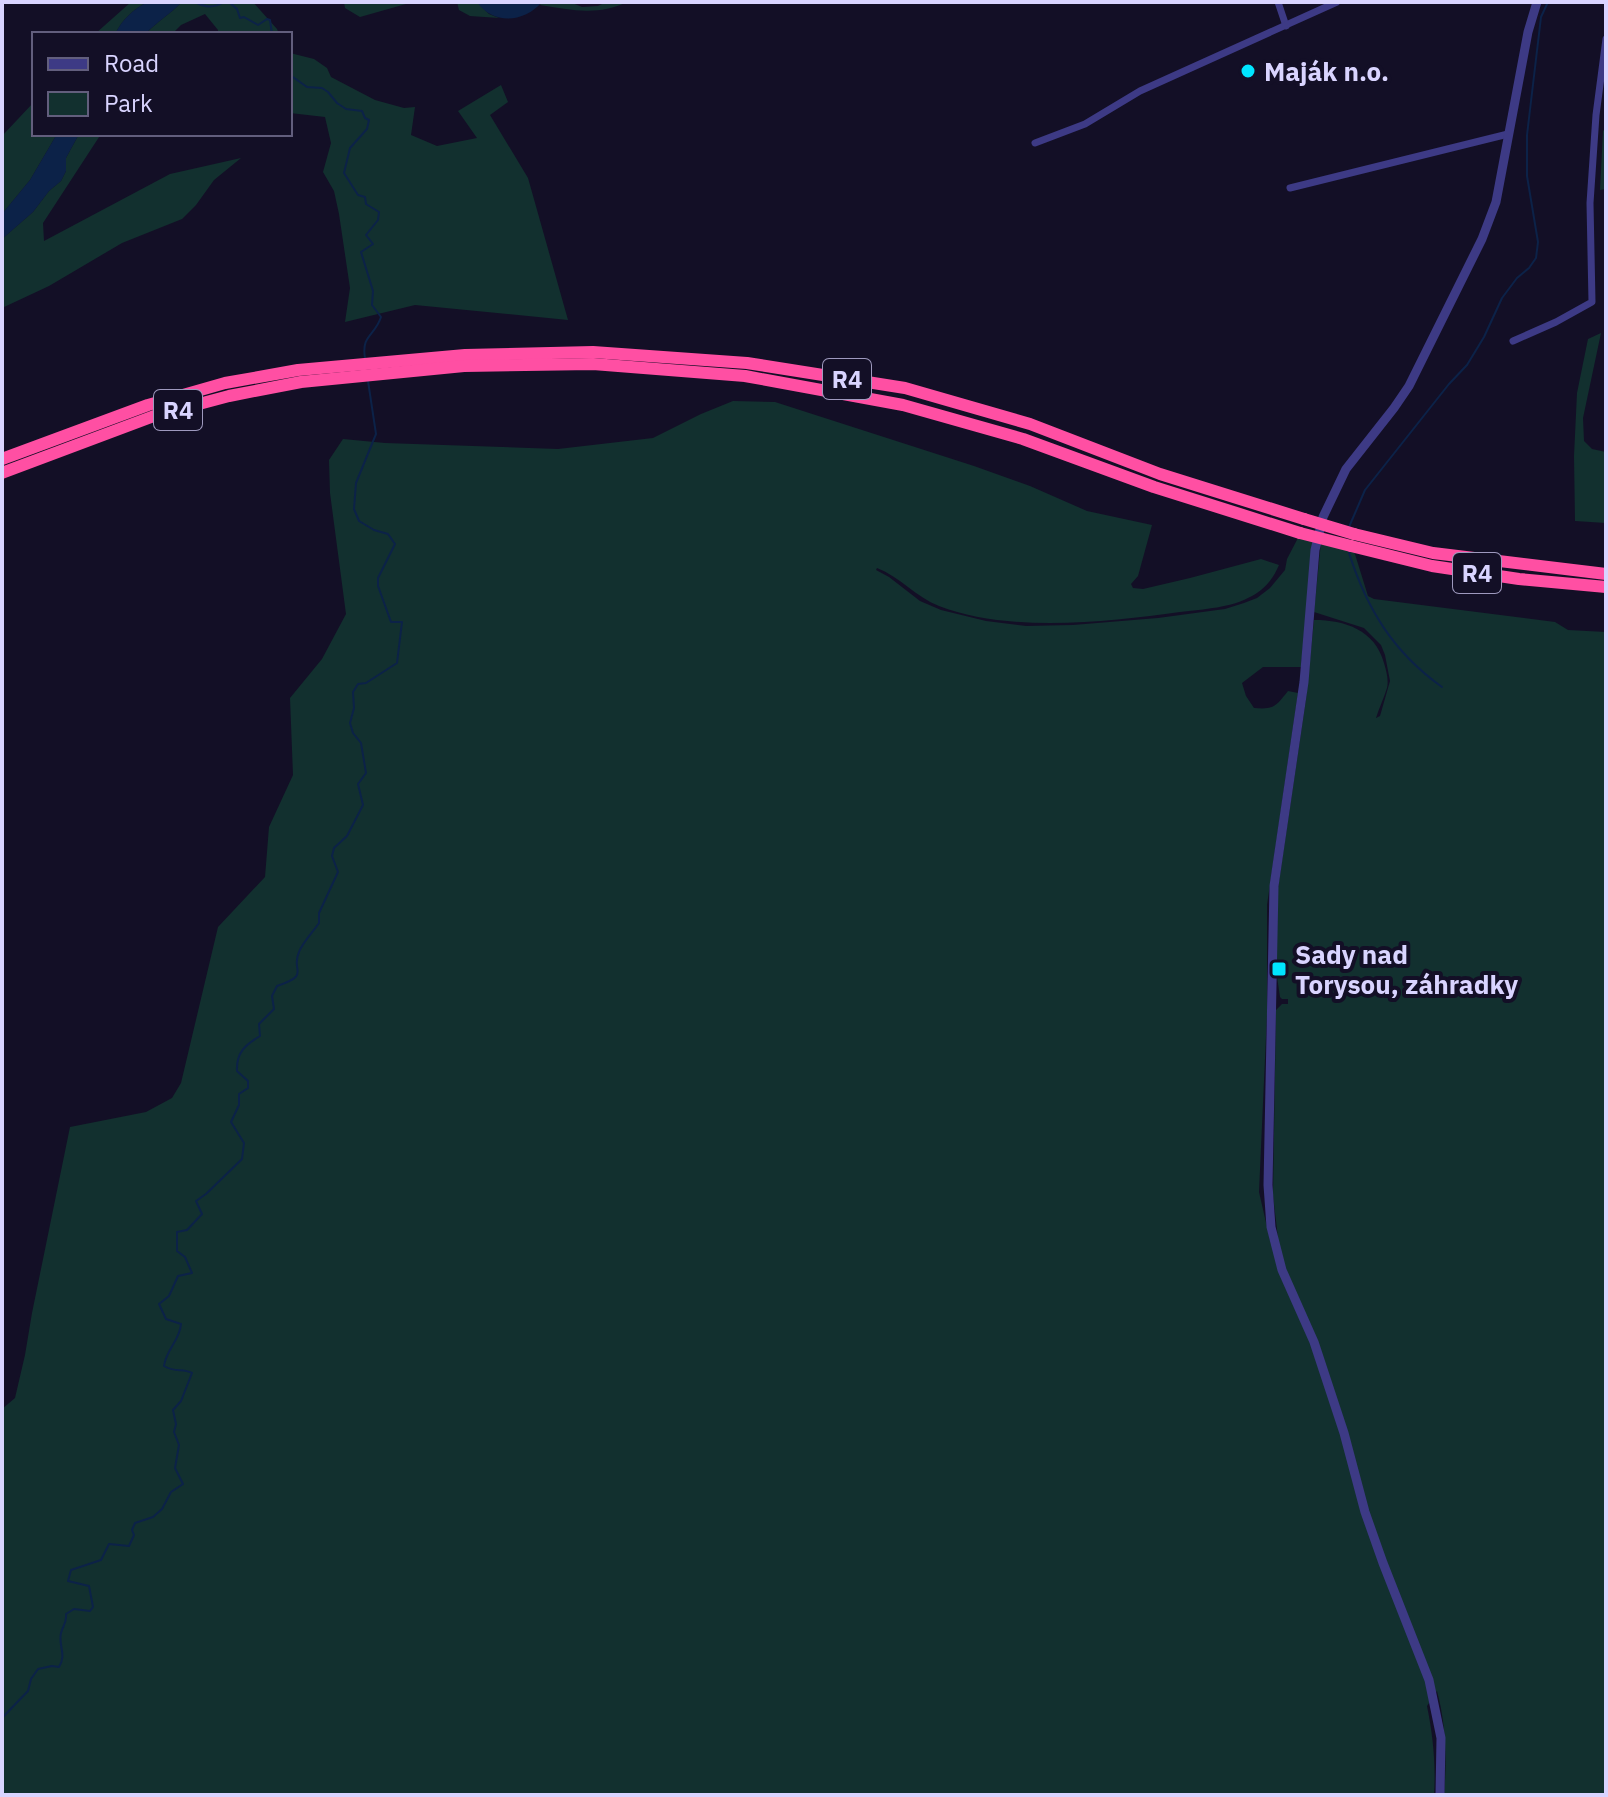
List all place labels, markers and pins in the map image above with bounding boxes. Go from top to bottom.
place label: Maják n.o. [1264,54,1389,88]
marker: Maják n.o. [1239,62,1257,80]
place label: Sady nad Torysou, záhradky [1295,937,1518,1001]
marker: Sady nad Torysou, záhradky [1270,960,1288,978]

